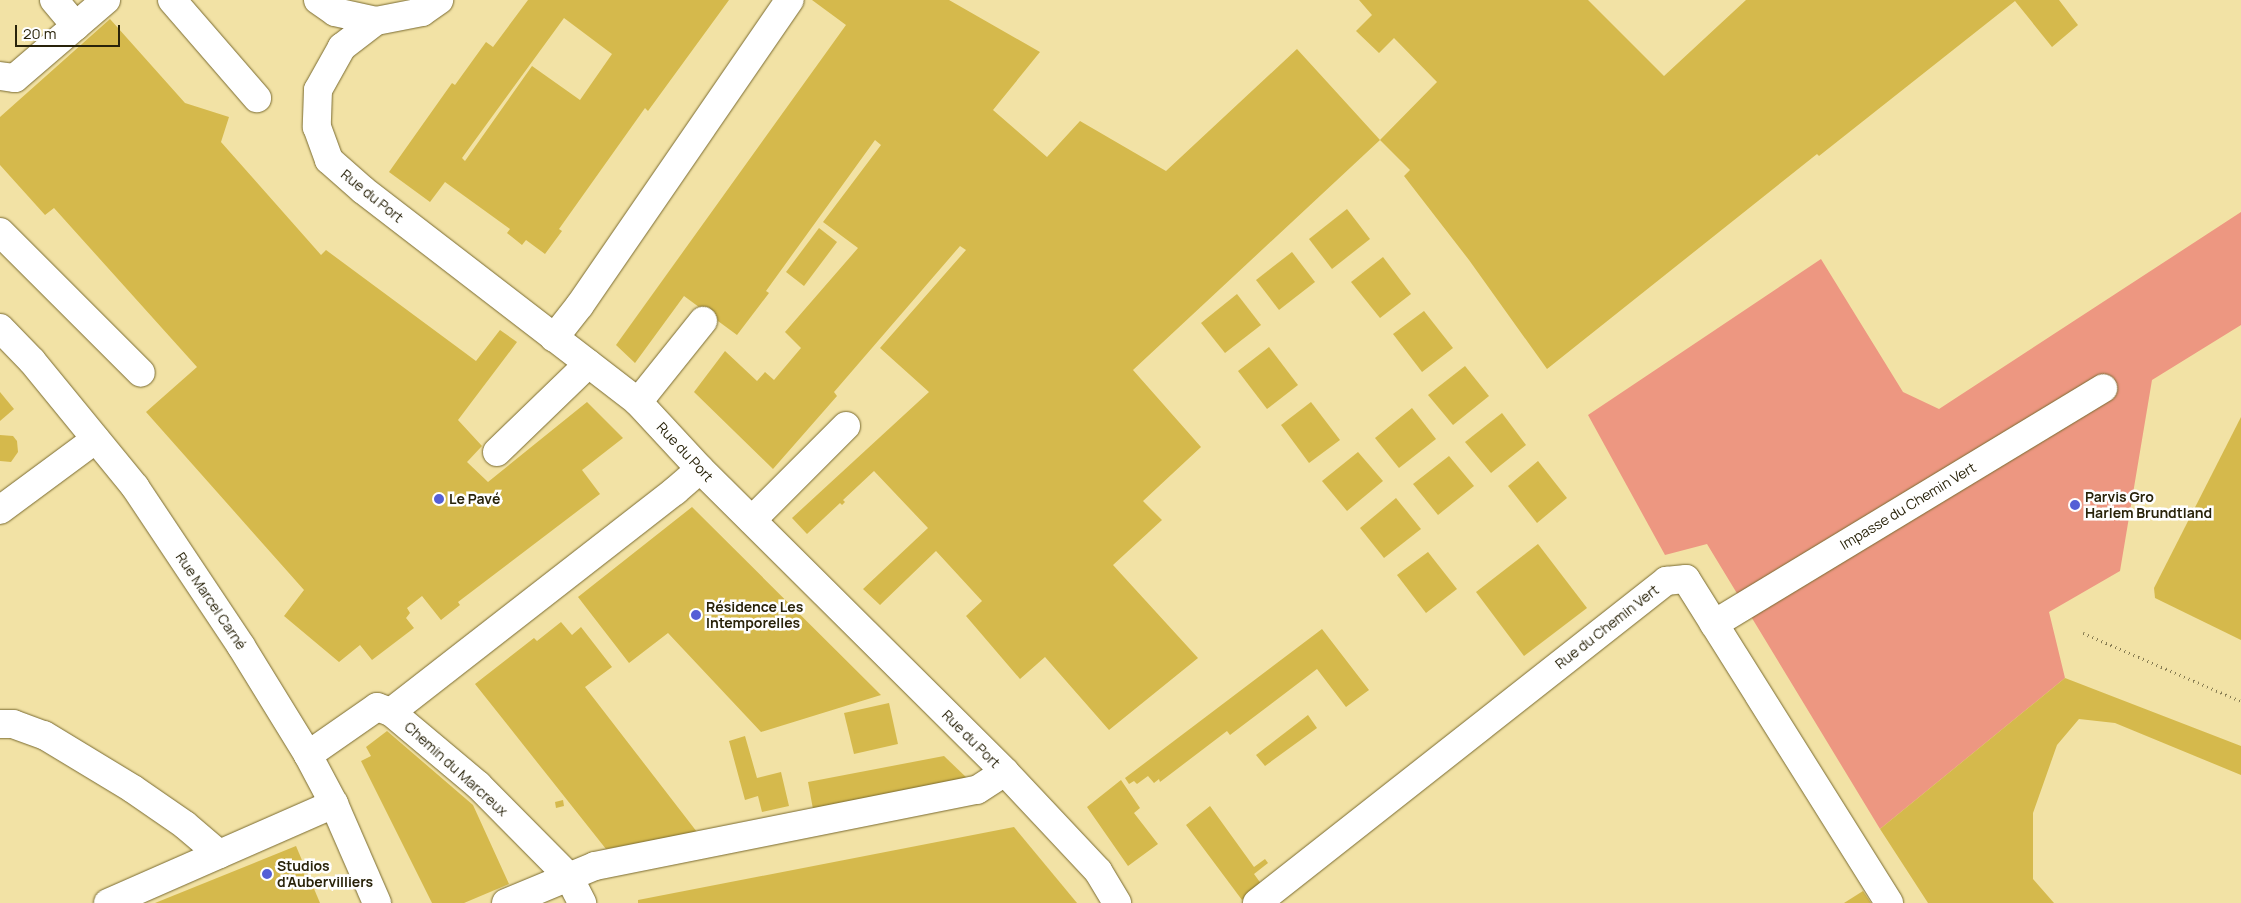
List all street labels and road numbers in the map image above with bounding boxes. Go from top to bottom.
street label: Rue du Port [338,166,406,226]
street label: Rue du Port [653,419,717,485]
street label: Impasse du Chemin Vert [1837,459,1979,553]
street label: Rue Marcel Carné [172,549,250,653]
street label: Rue du Chemin Vert [1552,581,1662,673]
street label: Rue du Port [939,707,1003,771]
street label: Chemin du Marcreux [401,718,511,820]

